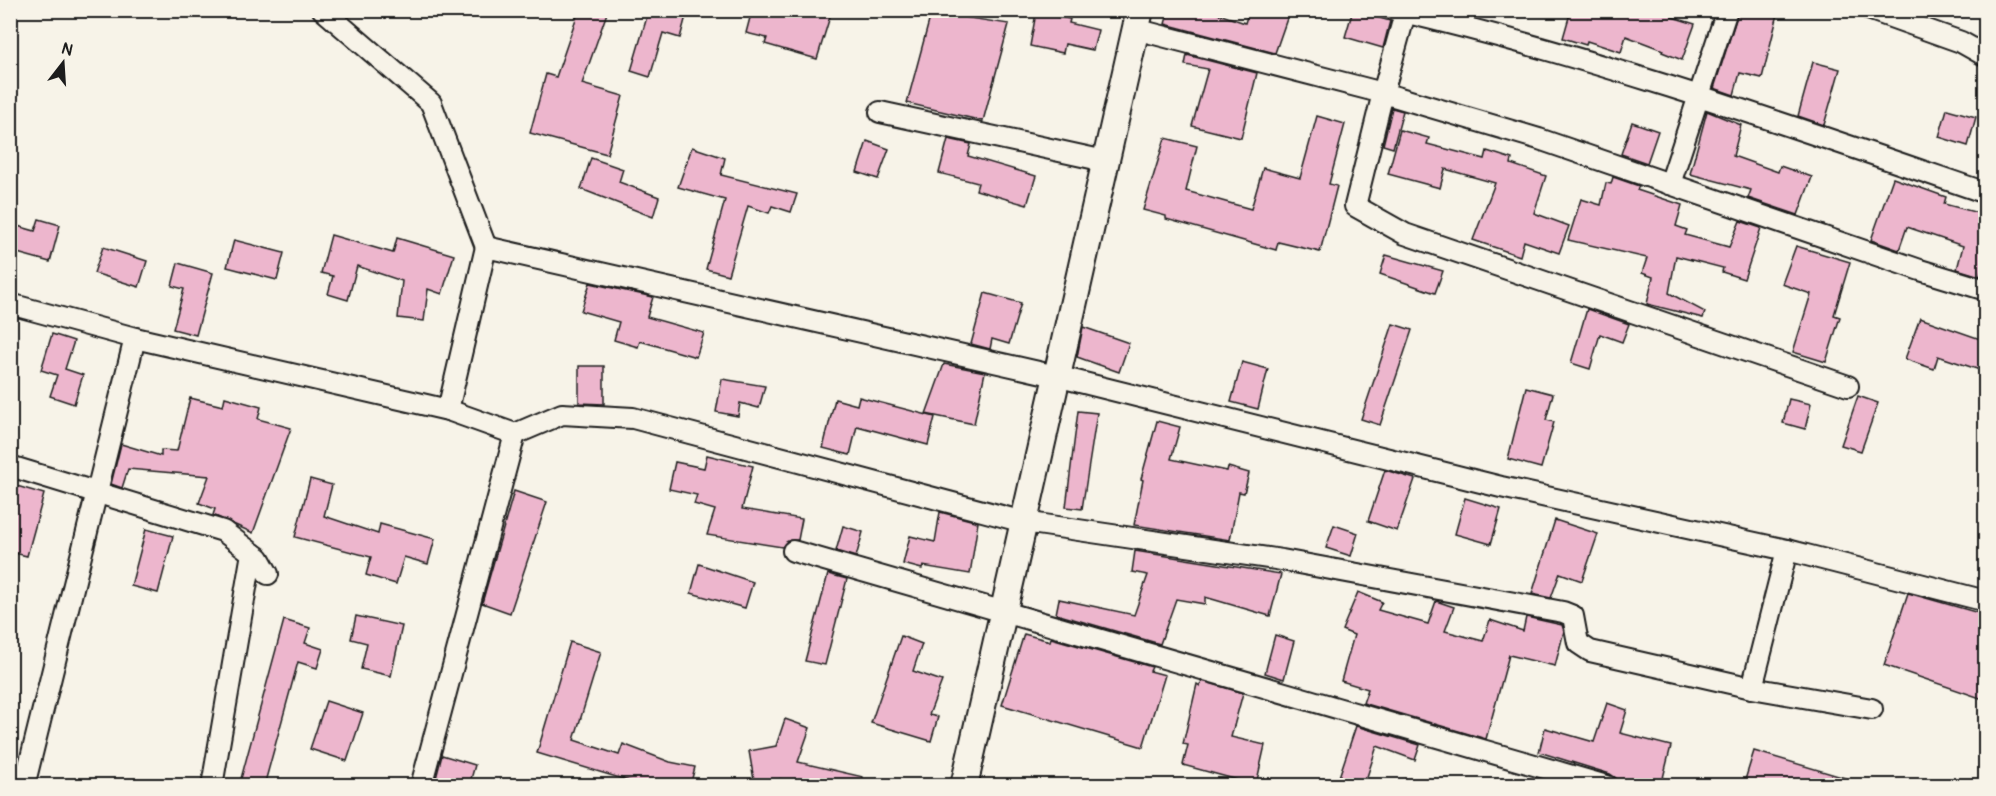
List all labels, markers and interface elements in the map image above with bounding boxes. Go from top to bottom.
north arrow [33,33,93,93]
text: N [59,38,75,61]

